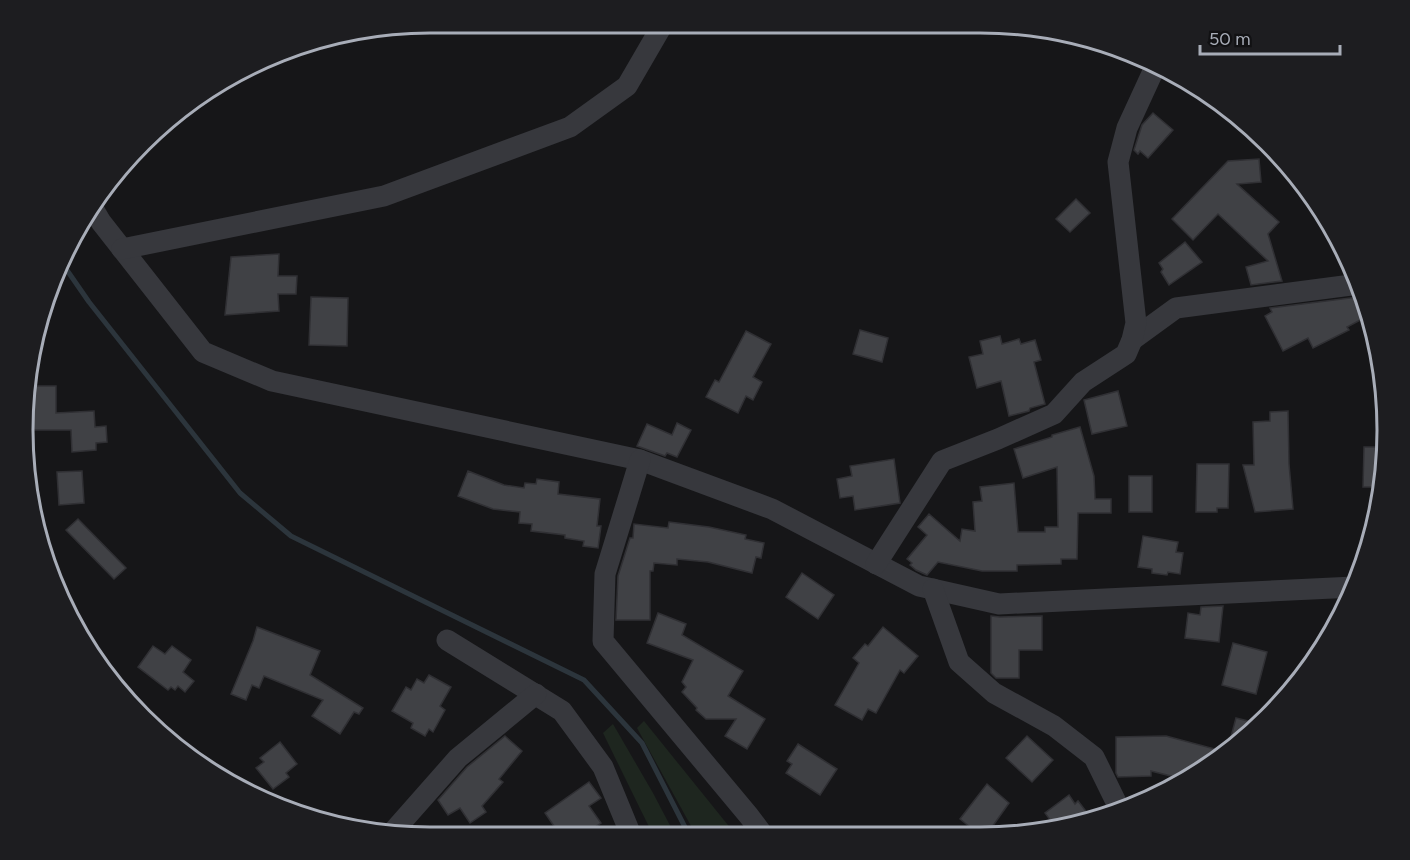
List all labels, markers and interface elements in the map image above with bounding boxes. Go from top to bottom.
scale bar [1200,18,1340,56]
text: 50 m [1209,28,1251,50]

